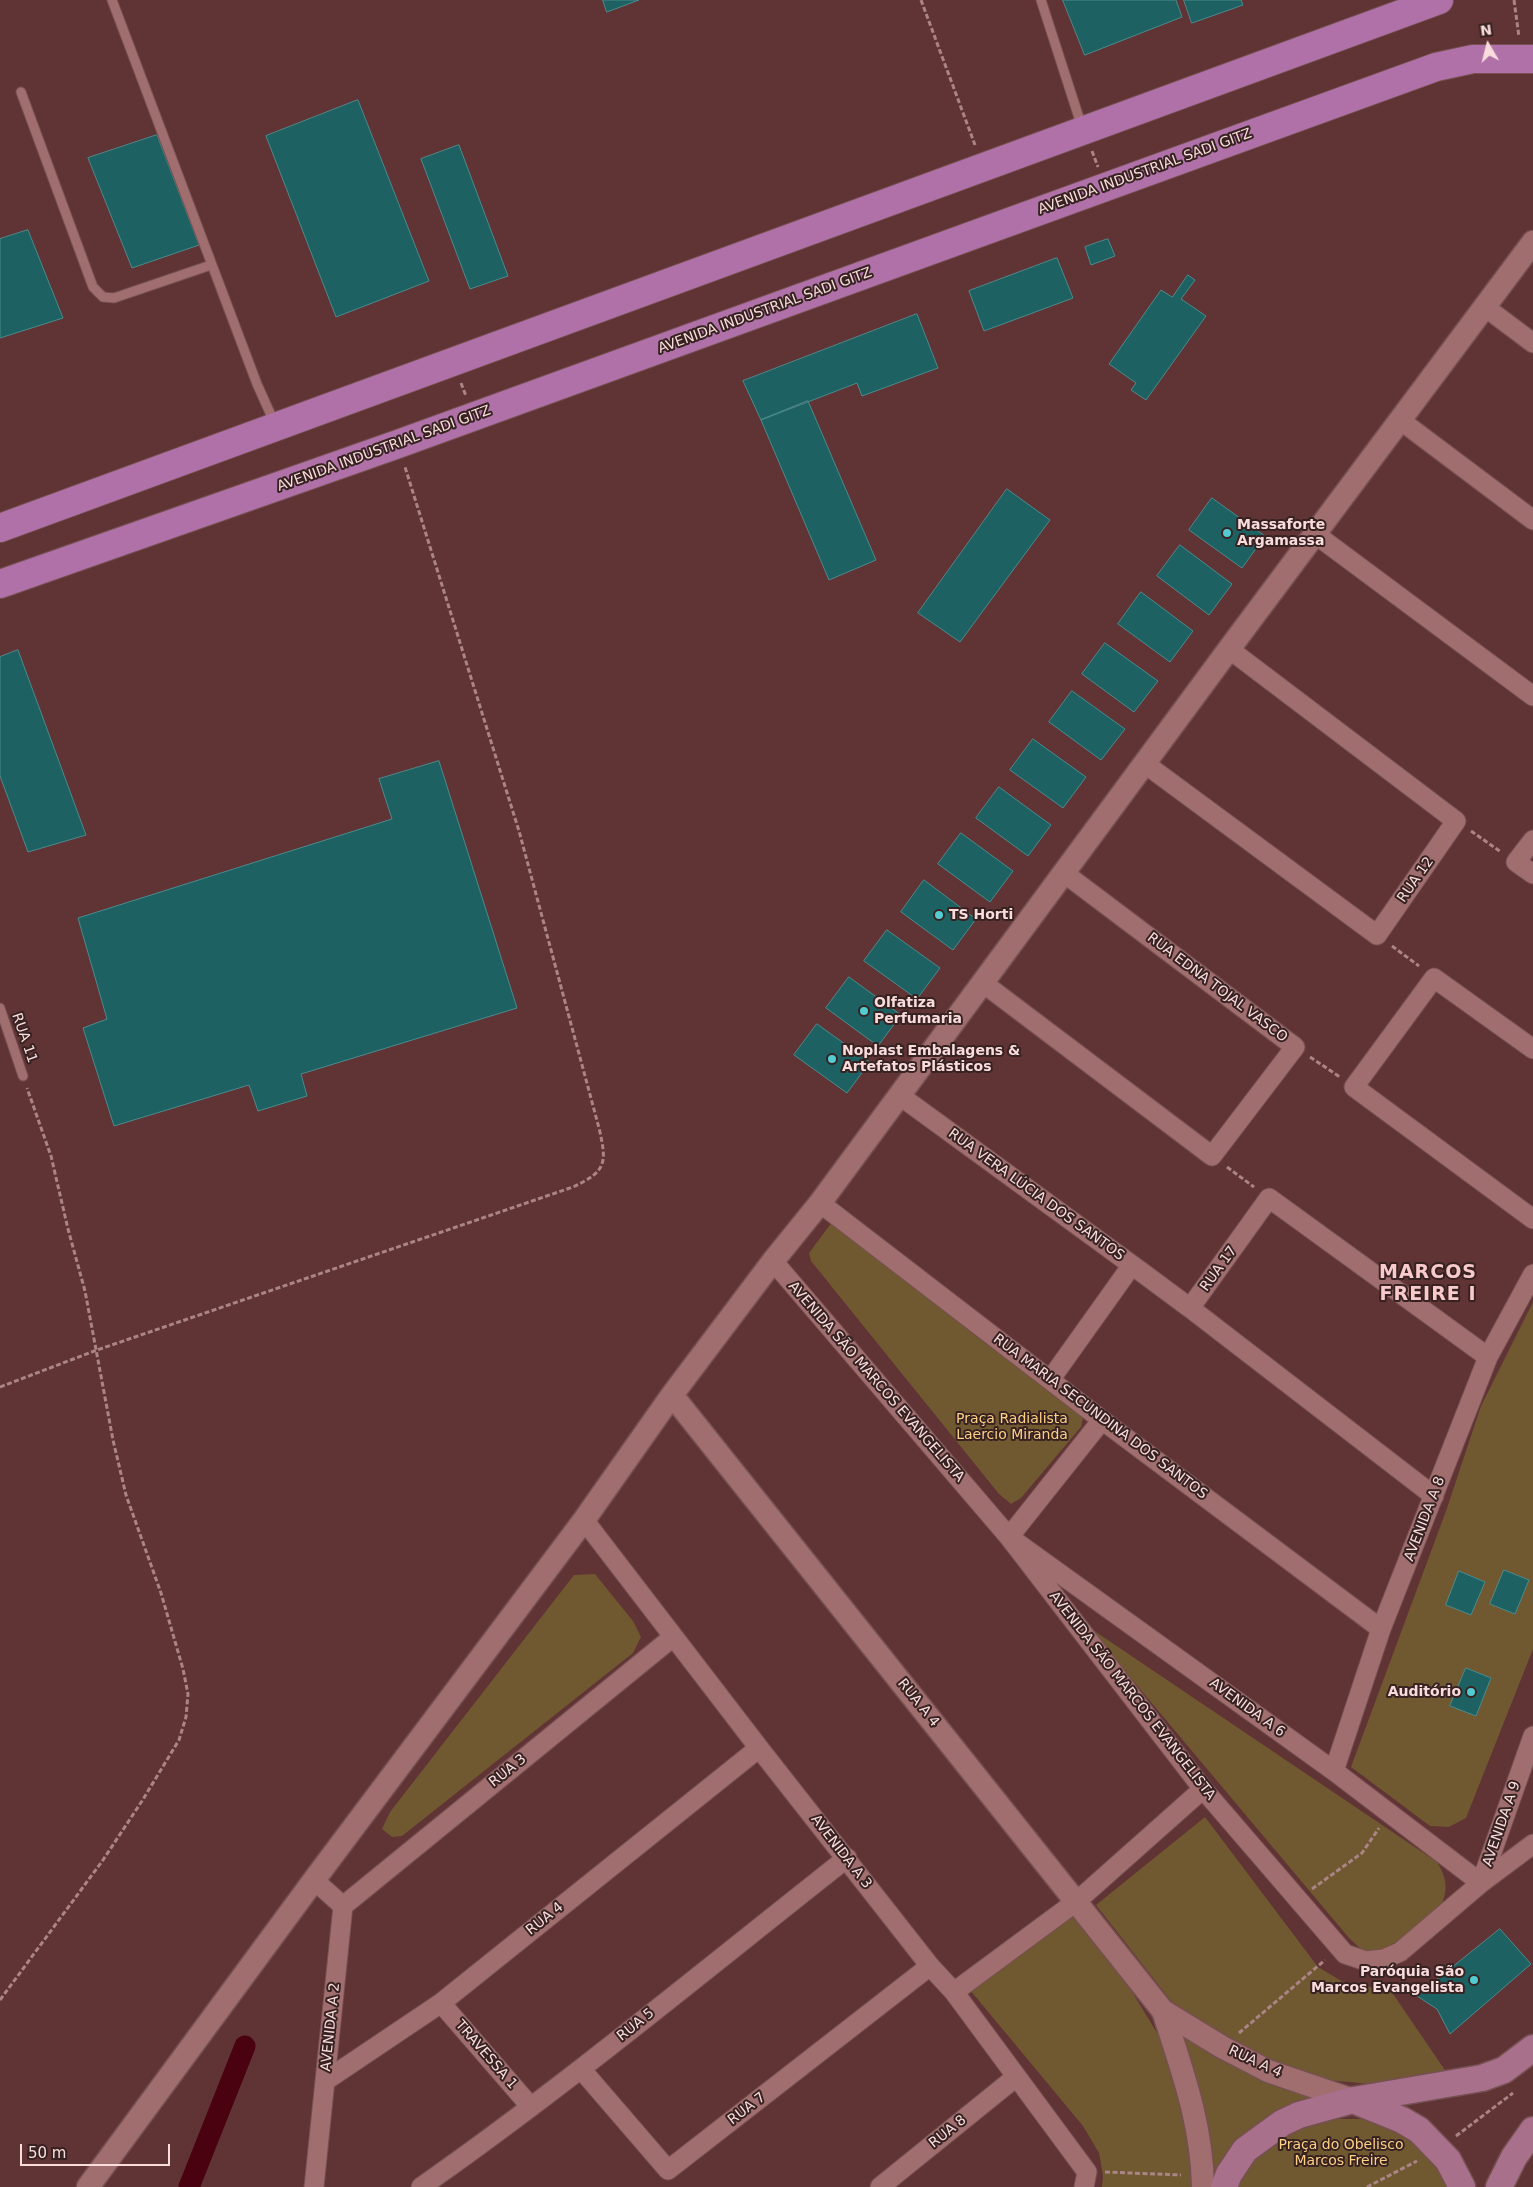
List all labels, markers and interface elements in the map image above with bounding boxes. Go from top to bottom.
north arrow [1463,20,1513,70]
text: N [1479,21,1493,39]
street label: AVENIDA INDUSTRIAL SADI GITZ [1036,125,1254,219]
street label: AVENIDA INDUSTRIAL SADI GITZ [656,264,874,358]
street label: AVENIDA INDUSTRIAL SADI GITZ [275,402,493,496]
place label: Massaforte Argamassa [1237,517,1325,550]
marker: Massaforte Argamassa [1221,527,1233,539]
street label: RUA 12 [1394,854,1438,906]
place label: TS Horti [949,907,1013,923]
marker: TS Horti [933,909,945,921]
street label: RUA EDNA TOJAL VASCO [1144,930,1290,1046]
place label: Olfatiza Perfumaria [874,995,962,1028]
marker: Olfatiza Perfumaria [858,1005,870,1017]
street label: RUA 11 [8,1011,40,1065]
place label: Noplast Embalagens & Artefatos Plásticos [842,1043,1020,1076]
marker: Noplast Embalagens & Artefatos Plásticos [826,1053,838,1065]
street label: RUA VERA LÚCIA DOS SANTOS [945,1125,1127,1265]
street label: RUA 17 [1197,1243,1241,1295]
district label: MARCOS FREIRE I [1378,1262,1478,1306]
street label: AVENIDA SÃO MARCOS EVANGELISTA [784,1278,968,1486]
street label: RUA MARIA SECUNDINA DOS SANTOS [990,1331,1210,1503]
park label: Praça Radialista Laercio Miranda [956,1411,1068,1444]
street label: AVENIDA A 8 [1401,1474,1449,1564]
street label: AVENIDA SÃO MARCOS EVANGELISTA [1045,1588,1219,1804]
street label: AVENIDA A 6 [1206,1675,1288,1741]
street label: RUA A 4 [894,1676,942,1730]
place label: Auditório [1388,1684,1461,1700]
marker: Auditório [1465,1686,1477,1698]
street label: RUA 3 [486,1751,530,1791]
street label: AVENIDA A 9 [1480,1779,1524,1869]
street label: AVENIDA A 3 [807,1812,875,1892]
street label: RUA 4 [523,1899,567,1939]
place label: Paróquia São Marcos Evangelista [1311,1964,1464,1996]
marker: Paróquia São Marcos Evangelista [1468,1974,1480,1986]
street label: AVENIDA A 2 [318,1982,344,2072]
street label: RUA 5 [614,2005,658,2045]
street label: TRAVESSA 1 [452,2017,520,2093]
street label: RUA A 4 [1226,2042,1284,2082]
street label: RUA 7 [725,2089,769,2129]
street label: RUA 8 [926,2112,970,2152]
scale bar [22,2134,172,2166]
park label: Praça do Obelisco Marcos Freire [1278,2137,1404,2170]
text: 50 m [28,2144,66,2162]

